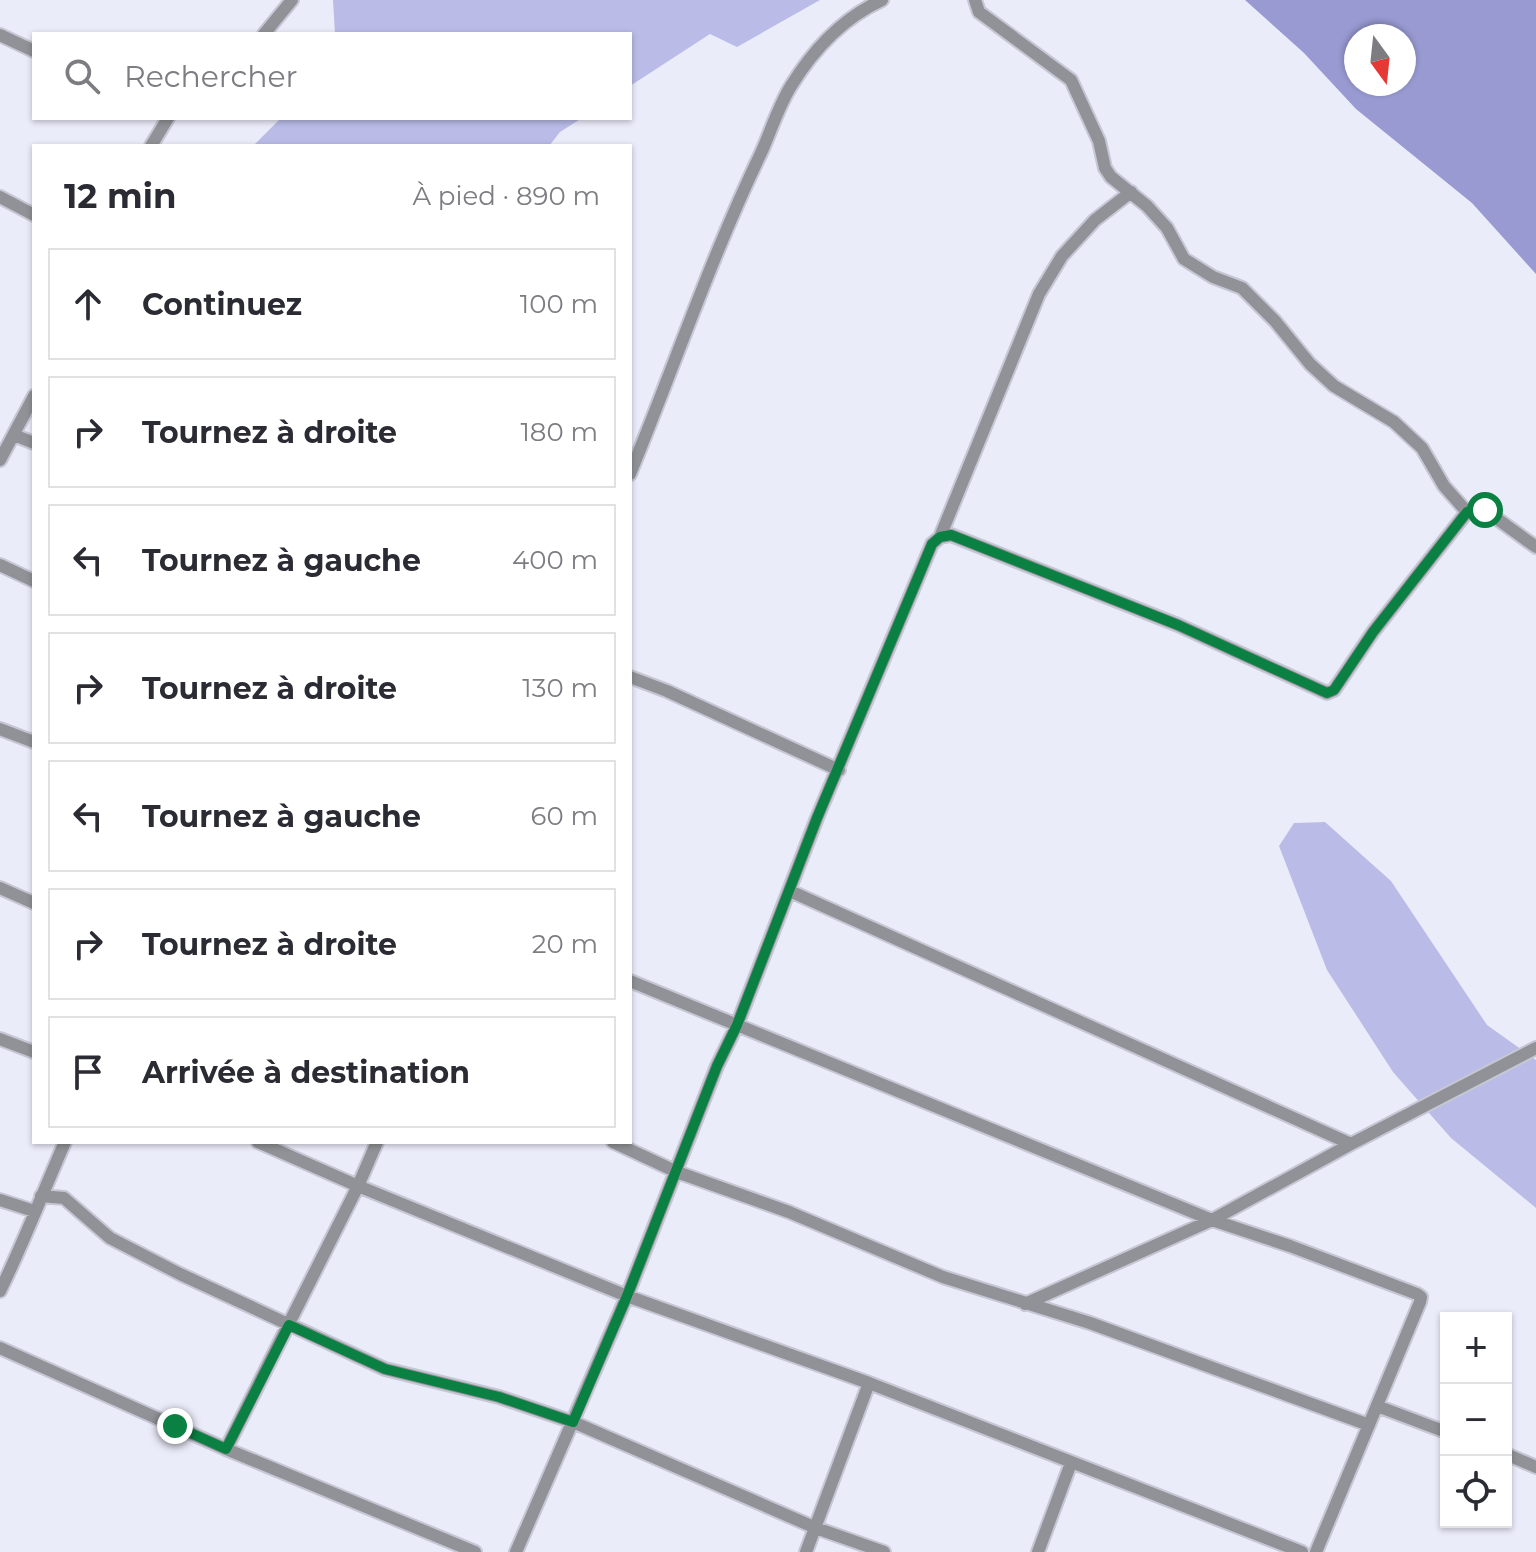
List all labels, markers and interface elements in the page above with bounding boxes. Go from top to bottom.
north arrow [1344,24,1416,96]
search box [32,32,632,120]
icon: search [60,54,104,98]
text: Rechercher [124,58,298,95]
text: 12 min [64,175,176,217]
text: À pied · 890 m [412,180,600,212]
icon: ahead [66,282,110,326]
text: Continuez [142,286,302,323]
text: 100 m [520,288,598,320]
icon: right [66,410,110,454]
text: Tournez à droite [142,414,397,451]
text: 180 m [520,416,598,448]
route start [1467,492,1503,528]
icon: left [66,538,110,582]
text: Tournez à gauche [142,542,421,579]
text: 400 m [512,544,598,576]
icon: right [66,666,110,710]
text: Tournez à droite [142,670,397,707]
text: 130 m [522,672,598,704]
icon: left [66,794,110,838]
text: Tournez à gauche [142,798,421,835]
text: 60 m [531,800,598,832]
icon: right [66,922,110,966]
text: Tournez à droite [142,926,397,963]
text: 20 m [532,928,598,960]
icon: arrive [66,1050,110,1094]
text: Arrivée à destination [142,1054,470,1091]
map controls [1440,1312,1512,1528]
button: + [1440,1312,1512,1384]
button: − [1440,1384,1512,1456]
route end [157,1408,193,1444]
button: locate [1440,1456,1512,1528]

